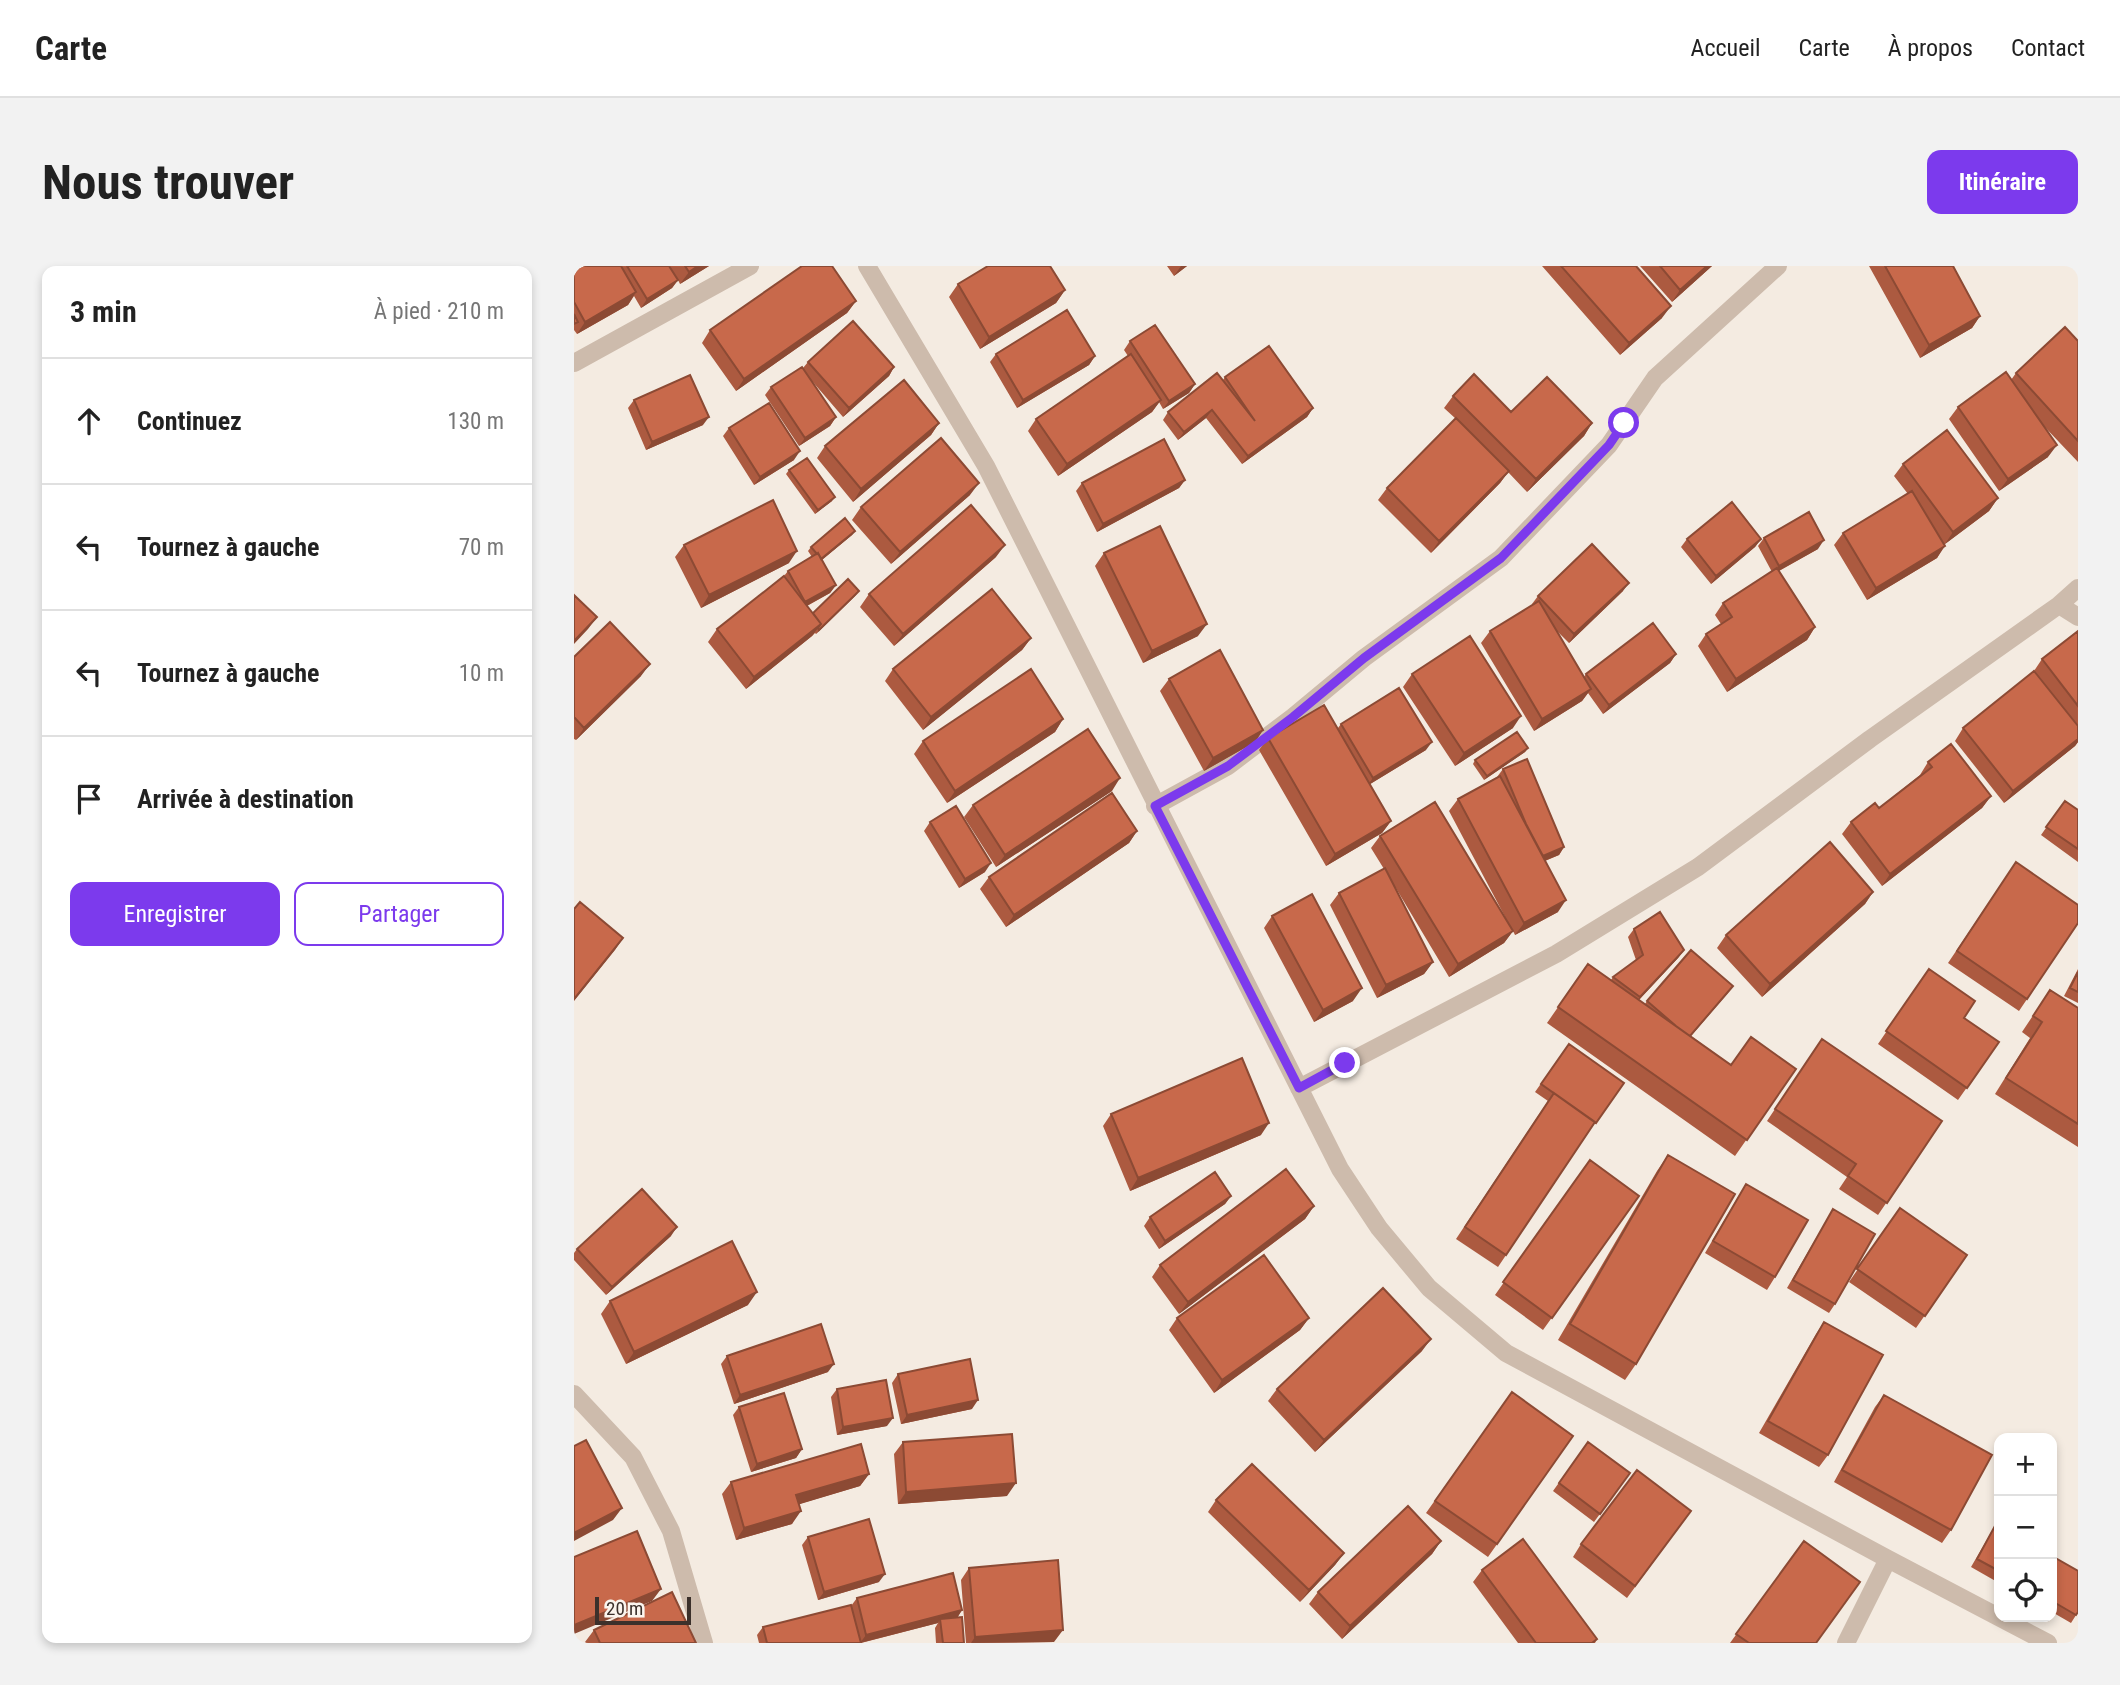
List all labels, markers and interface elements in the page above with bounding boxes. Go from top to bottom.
text: Carte [35,29,107,68]
text: Accueil [1691,34,1760,62]
text: Carte [1798,34,1850,62]
text: À propos [1888,34,1973,62]
text: Contact [2011,34,2085,62]
button: Itinéraire [1927,150,2078,214]
text: Nous trouver [42,154,294,211]
text: 3 min [70,294,137,329]
text: À pied · 210 m [374,298,504,325]
icon: ahead [70,402,108,440]
text: Continuez [137,406,242,436]
route start [1608,407,1639,438]
text: 130 m [447,408,504,435]
icon: left [70,528,108,566]
text: Tournez à gauche [137,532,319,562]
text: 70 m [459,534,504,561]
icon: left [70,654,108,692]
text: Tournez à gauche [137,658,319,688]
text: 10 m [459,660,504,687]
icon: arrive [70,780,108,818]
text: Arrivée à destination [137,784,354,814]
button: Enregistrer [70,882,280,946]
button: Partager [294,882,504,946]
route end [1329,1047,1360,1078]
map controls [1994,1433,2057,1622]
button: + [1994,1433,2057,1496]
button: − [1994,1496,2057,1559]
button: locate [1994,1559,2057,1622]
scale bar [595,1594,691,1626]
text: 20 m [606,1597,643,1620]

